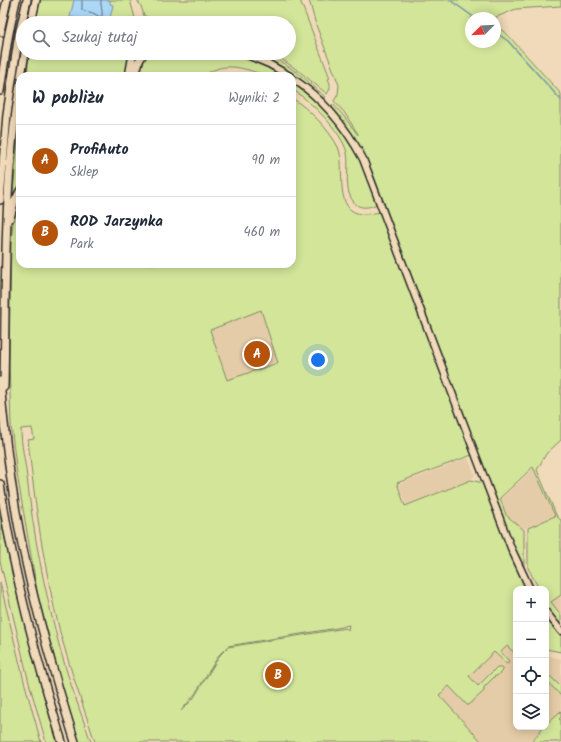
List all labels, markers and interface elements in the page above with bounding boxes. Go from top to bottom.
north arrow [465,12,501,48]
search box [16,16,296,60]
text: Szukaj tutaj [62,26,137,50]
icon: search [30,27,52,49]
text: W pobliżu [32,85,103,112]
text: Wyniki: 2 [229,88,280,109]
text: ProfiAuto [70,138,129,162]
text: A [41,150,49,171]
text: 90 m [252,150,280,171]
text: Sklep [70,162,98,183]
text: ROD Jarzynka [70,210,163,234]
text: B [41,222,49,243]
text: 460 m [244,222,280,243]
text: Park [70,234,94,255]
pin: A [244,339,270,369]
your location [308,350,328,370]
map controls [513,586,549,730]
button: + [513,586,549,622]
button: − [513,622,549,658]
button: locate [513,658,549,694]
pin: B [265,660,291,690]
button: layers [513,694,549,730]

